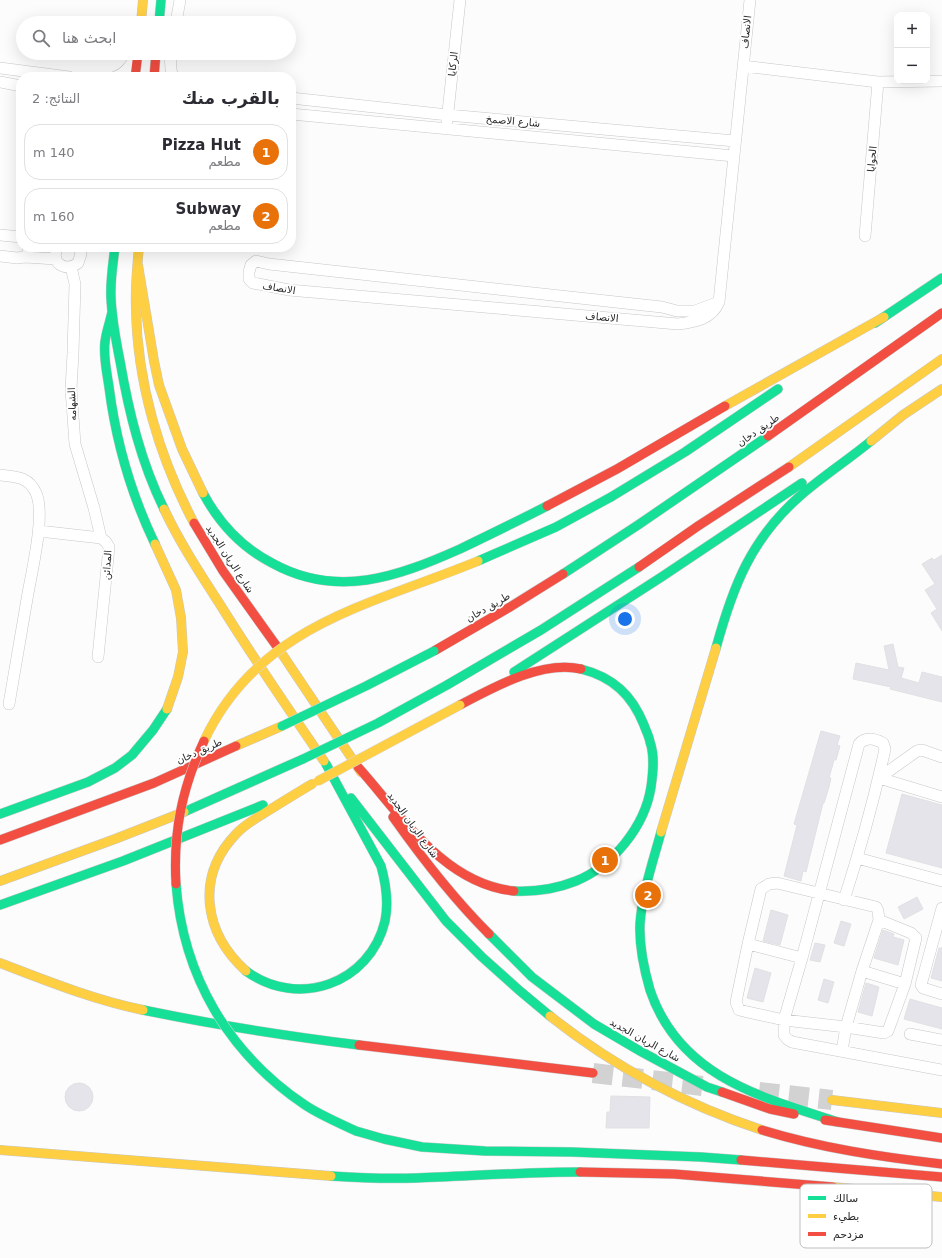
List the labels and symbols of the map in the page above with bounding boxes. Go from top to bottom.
street label: الانصاف [739,15,753,49]
street label: الركايا [446,51,460,77]
street label: شارع الاصمخ [485,113,541,130]
street label: الحوايا [865,146,879,172]
street label: الانصاف [262,280,296,296]
street label: الانصاف [585,310,619,324]
street label: الشهامه [66,387,79,421]
street label: طريق دخان [735,411,781,449]
street label: شارع الريان الجديد [203,523,256,596]
street label: المدائن [100,550,114,580]
street label: طريق دخان [464,590,512,624]
your location [615,609,635,629]
street label: طريق دخان [174,736,224,766]
street label: شارع الريان الجديد [385,790,441,861]
pin: 1 [592,845,618,875]
pin: 2 [635,880,661,910]
street label: شارع الريان الجديد [607,1016,682,1065]
legend [800,1184,932,1248]
text: سالك [833,1192,858,1205]
text: بطيء [833,1210,859,1223]
text: مزدحم [833,1228,864,1241]

